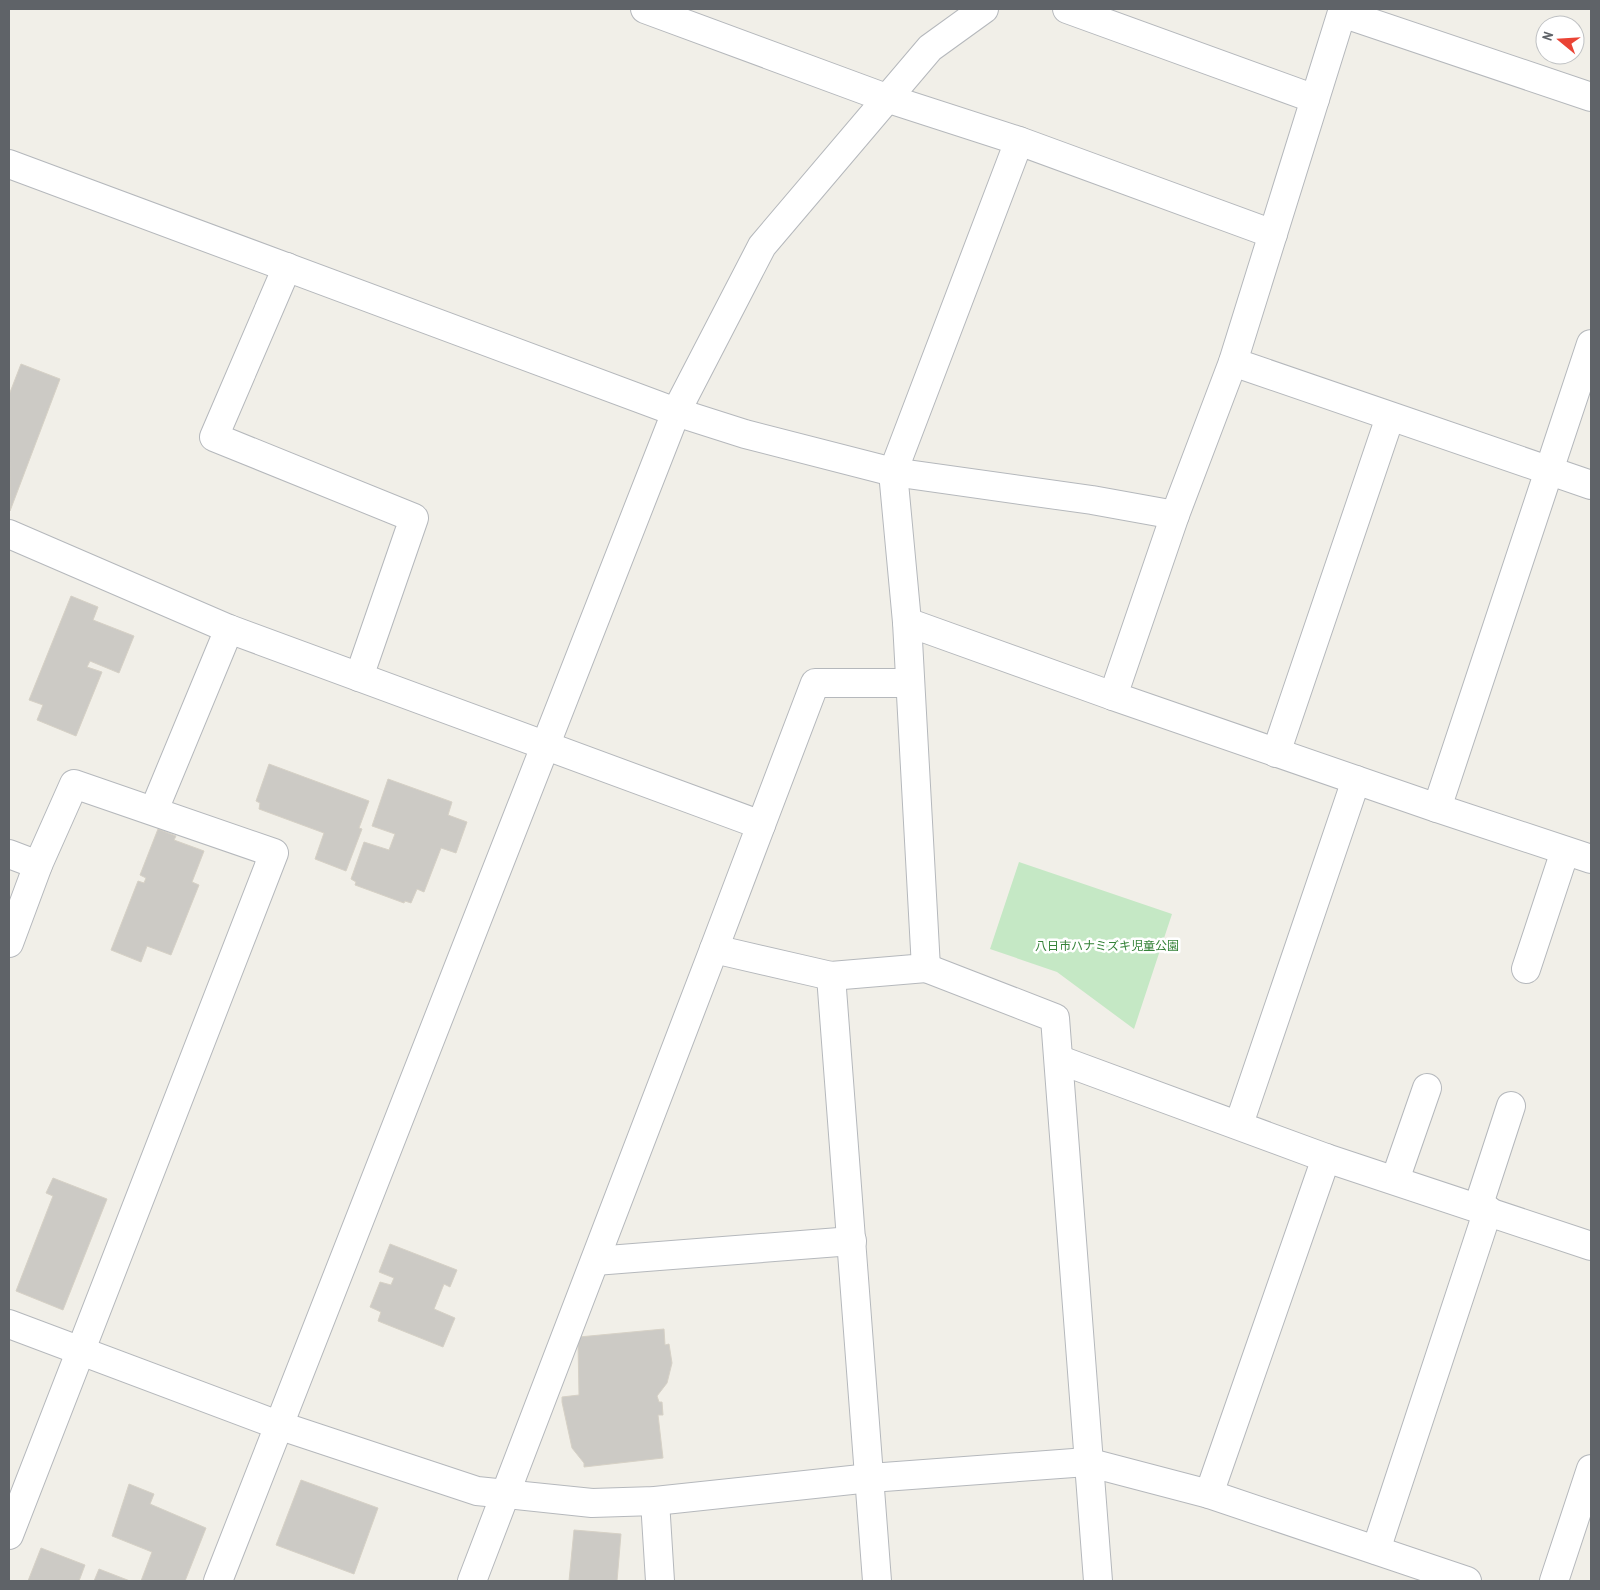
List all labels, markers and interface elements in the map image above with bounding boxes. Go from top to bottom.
north arrow [1535,15,1585,65]
text: N [1538,29,1557,43]
park label: 八日市ハナミズキ児童公園 [1035,938,1179,954]

